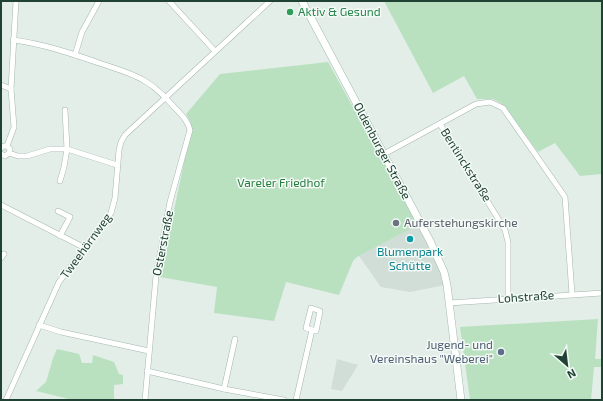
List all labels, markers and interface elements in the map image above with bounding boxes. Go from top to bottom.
place label: Aktiv & Gesund [298,4,381,18]
marker: Aktiv & Gesund [285,7,295,17]
street label: Oldenburger Straße [351,100,414,201]
street label: Bentinckstraße [439,125,495,204]
park label: Vareler Friedhof [237,175,325,189]
street label: Osterstraße [149,209,175,277]
street label: Tweehörnweg [57,210,114,281]
place label: Auferstehungskirche [404,215,518,229]
marker: Auferstehungskirche [391,218,401,228]
marker: Blumenpark Schütte [405,234,415,244]
place label: Blumenpark Schütte [377,244,443,272]
street label: Lohstraße [497,287,555,305]
place label: Jugend- und Vereinshaus "Weberei" [370,337,493,365]
north arrow [547,345,587,385]
marker: Jugend- und Vereinshaus "Weberei" [496,347,506,357]
text: N [565,367,578,382]

